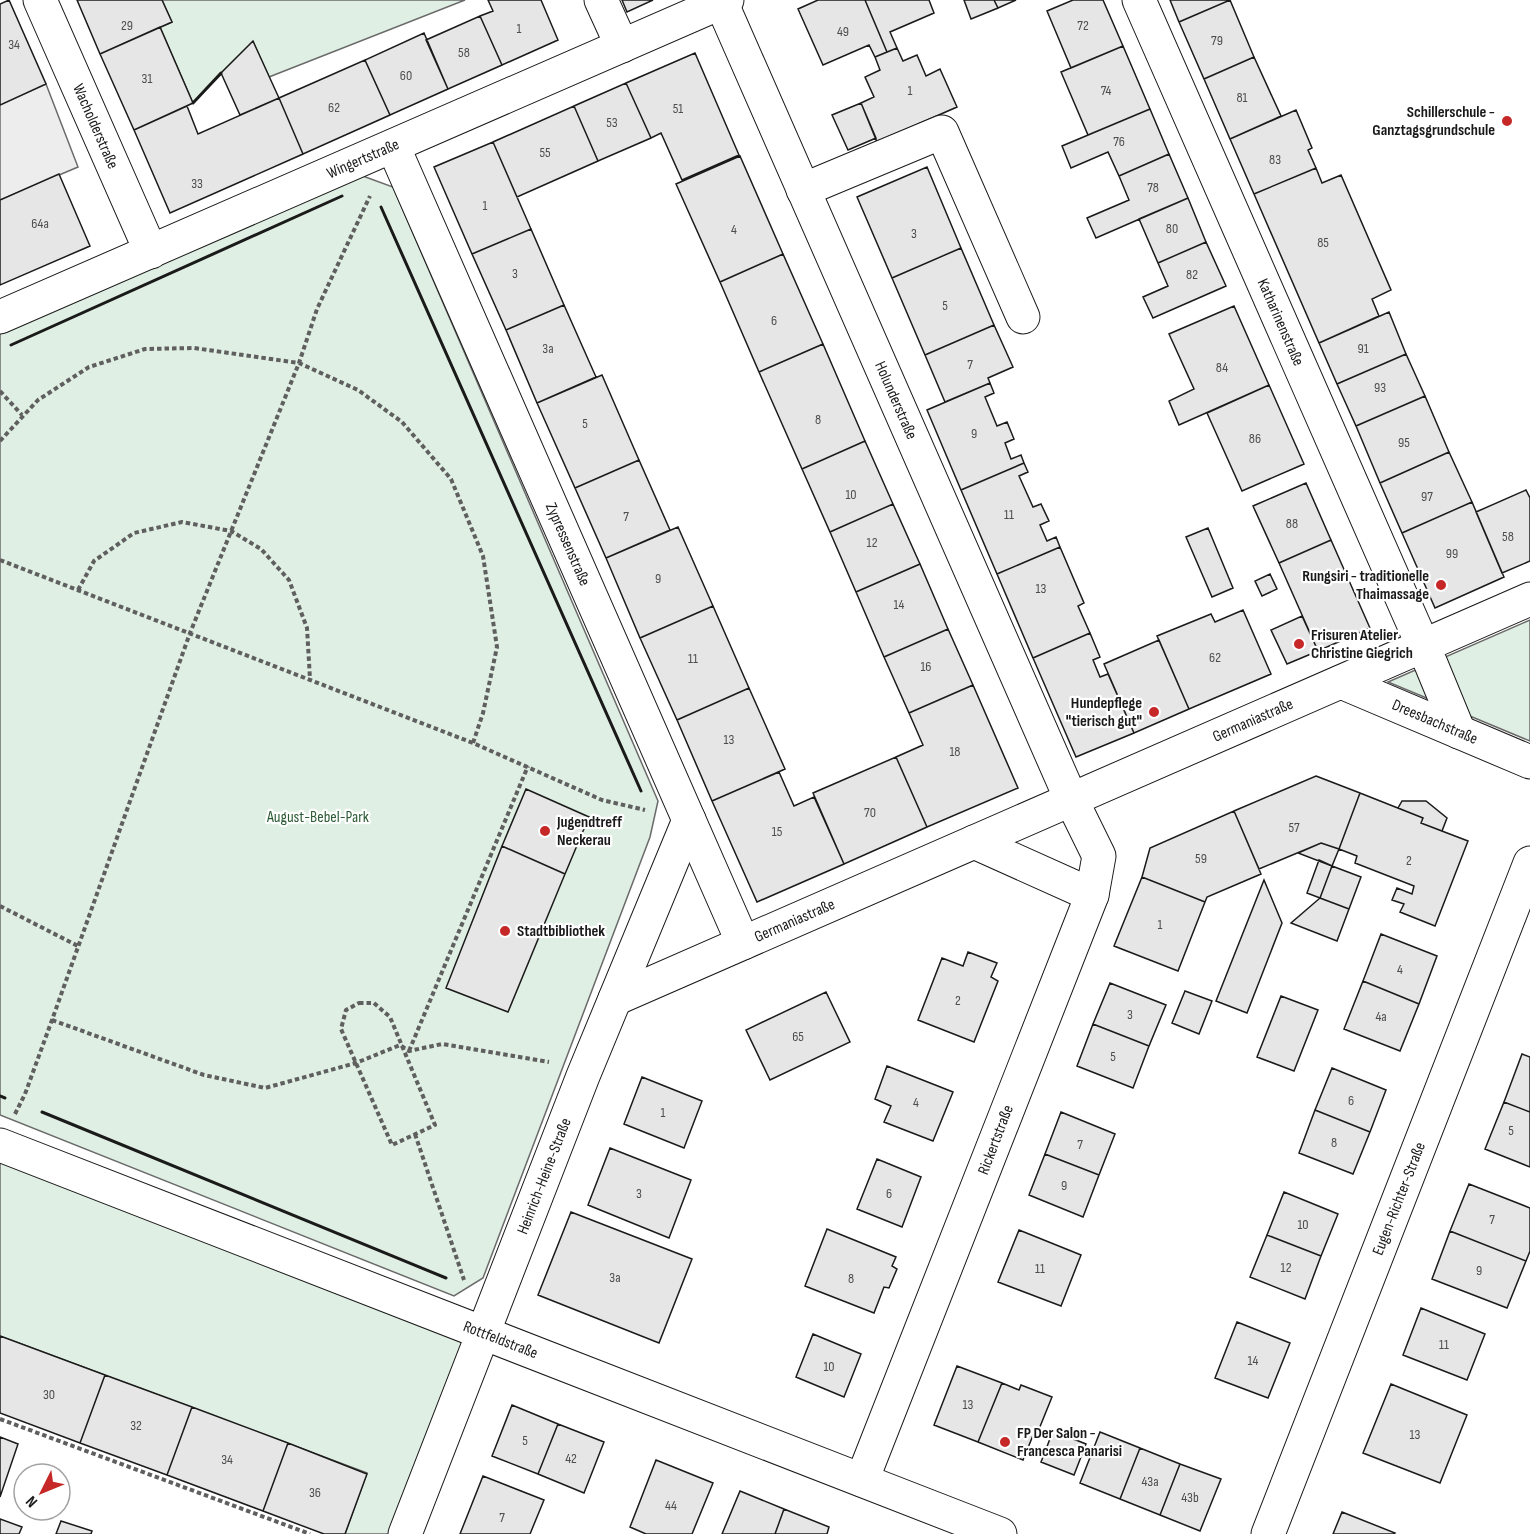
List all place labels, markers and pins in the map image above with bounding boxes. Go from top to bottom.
place label: Schillerschule - Ganztagsgrundschule [1372,103,1495,140]
marker: Schillerschule - Ganztagsgrundschule [1500,114,1514,128]
place label: Rungsiri - traditionelle Thaimassage [1302,567,1429,604]
marker: Rungsiri - traditionelle Thaimassage [1434,578,1448,592]
place label: Frisuren Atelier Christine Giegrich [1311,626,1413,663]
marker: Frisuren Atelier Christine Giegrich [1292,637,1306,651]
place label: Hundepflege "tierisch gut" [1066,694,1142,731]
marker: Hundepflege "tierisch gut" [1147,705,1161,719]
place label: Jugendtreff Neckerau [556,813,623,850]
marker: Jugendtreff Neckerau [538,824,552,838]
place label: Stadtbibliothek [517,922,605,941]
marker: Stadtbibliothek [498,924,512,938]
place label: FP Der Salon - Francesca Panarisi [1017,1424,1122,1461]
marker: FP Der Salon - Francesca Panarisi [998,1435,1012,1449]

